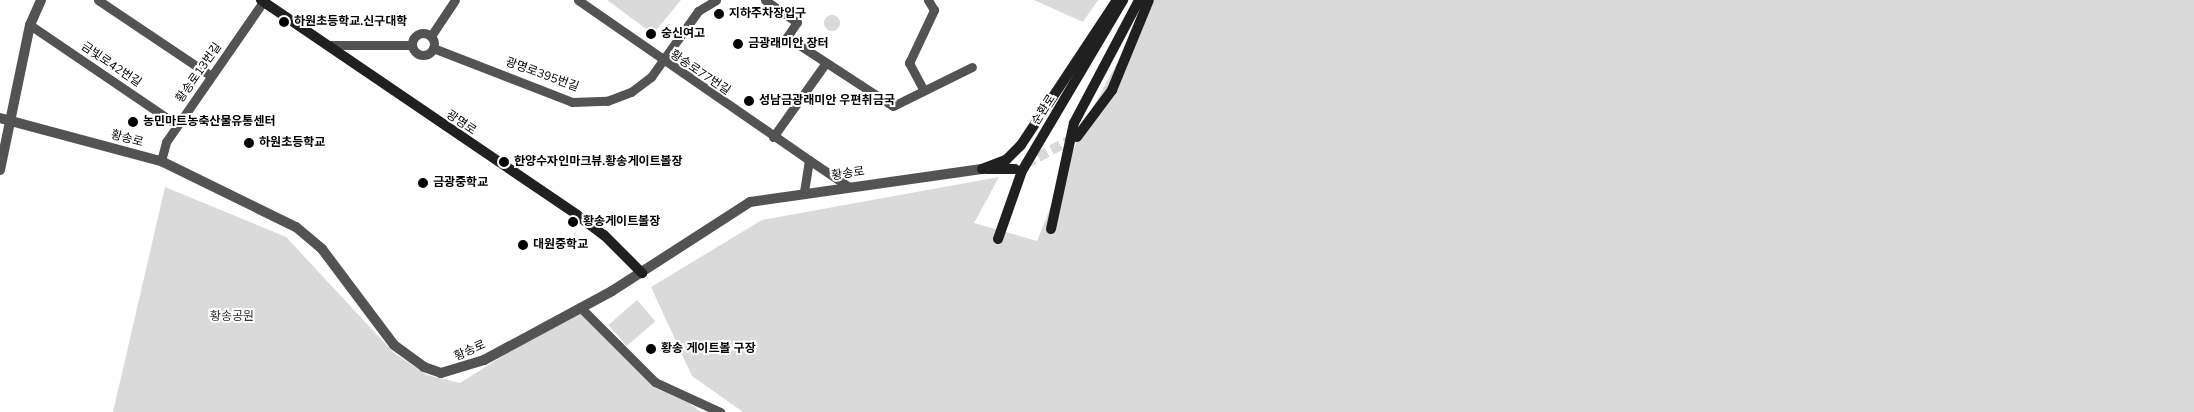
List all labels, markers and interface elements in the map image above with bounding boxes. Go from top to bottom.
place label: 지하주차장입구 [729,7,806,21]
marker: 지하주차장입구 [713,8,725,20]
place label: 하원초등학교.신구대학 [294,15,407,29]
marker: 하원초등학교.신구대학 [278,16,290,28]
place label: 숭신여고 [661,27,705,41]
marker: 숭신여고 [645,28,657,40]
place label: 금광래미안 장터 [748,37,829,51]
marker: 금광래미안 장터 [732,38,744,50]
street label: 금빛로42번길 [78,40,144,90]
street label: 황송로13번길 [173,40,225,106]
street label: 황송로77번길 [667,48,733,98]
street label: 광명로395번길 [503,55,581,95]
street label: 순환로 [1029,92,1059,128]
place label: 성남금광래미안 우편취금국 [759,94,895,108]
marker: 성남금광래미안 우편취금국 [743,95,755,107]
street label: 광명로 [443,108,479,138]
place label: 농민마트농축산물유통센터 [143,115,275,129]
marker: 농민마트농축산물유통센터 [127,116,139,128]
street label: 황송로 [109,128,145,150]
place label: 하원초등학교 [259,136,325,150]
marker: 하원초등학교 [243,137,255,149]
place label: 한양수자인마크뷰.황송게이트볼장 [514,155,683,169]
marker: 한양수자인마크뷰.황송게이트볼장 [498,156,510,168]
street label: 황송로 [831,165,865,183]
place label: 금광중학교 [433,176,488,190]
marker: 금광중학교 [417,177,429,189]
place label: 황송게이트볼장 [583,215,660,229]
marker: 황송게이트볼장 [567,216,579,228]
place label: 대원중학교 [533,238,588,252]
marker: 대원중학교 [517,239,529,251]
park label: 황송공원 [210,310,254,324]
street label: 황송로 [452,338,488,364]
place label: 황송 게이트볼 구장 [661,342,756,356]
marker: 황송 게이트볼 구장 [645,343,657,355]

